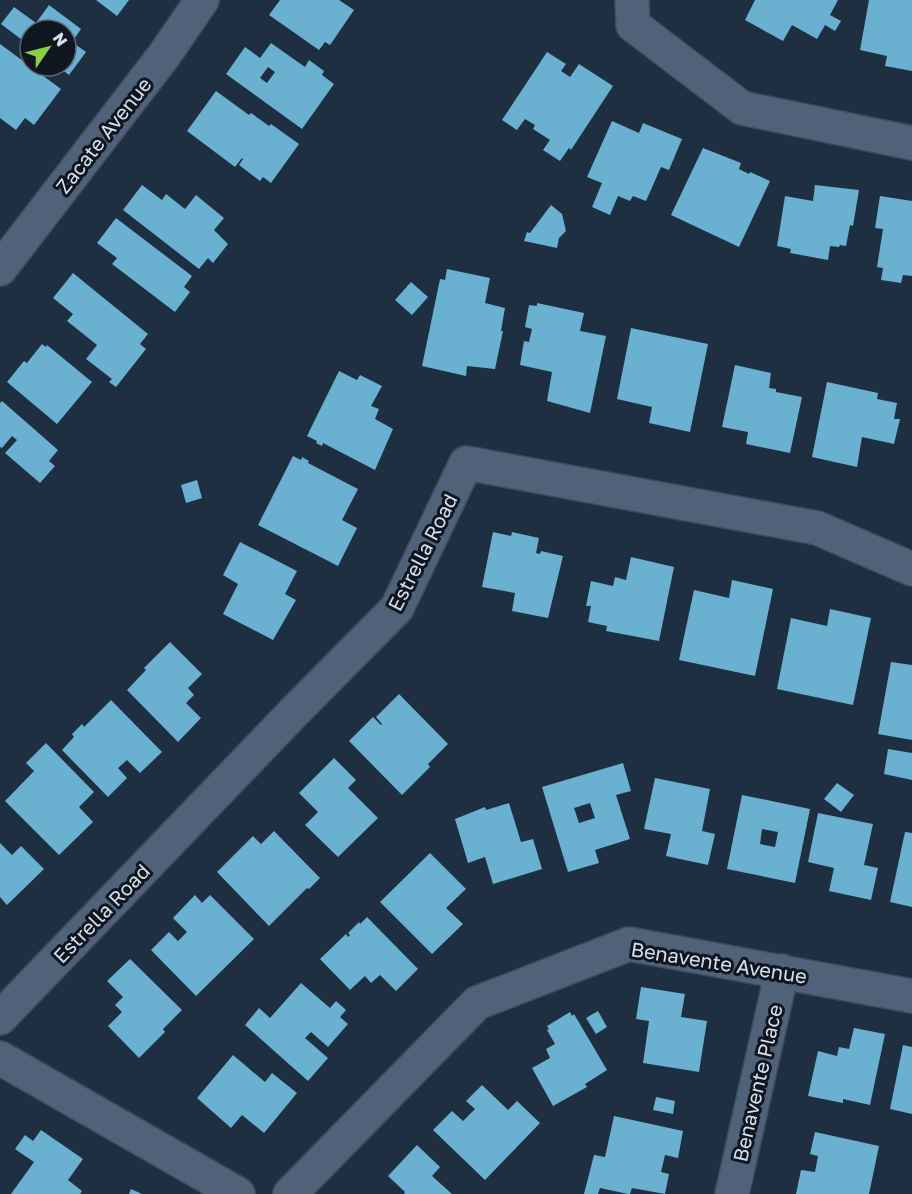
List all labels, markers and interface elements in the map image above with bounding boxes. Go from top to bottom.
north arrow [18,18,78,78]
text: N [49,29,72,50]
street label: Zacate Avenue [50,72,156,198]
street label: Estrella Road [382,489,462,615]
street label: Estrella Road [48,859,154,967]
street label: Benavente Avenue [629,936,809,988]
street label: Benavente Place [727,1002,787,1164]

